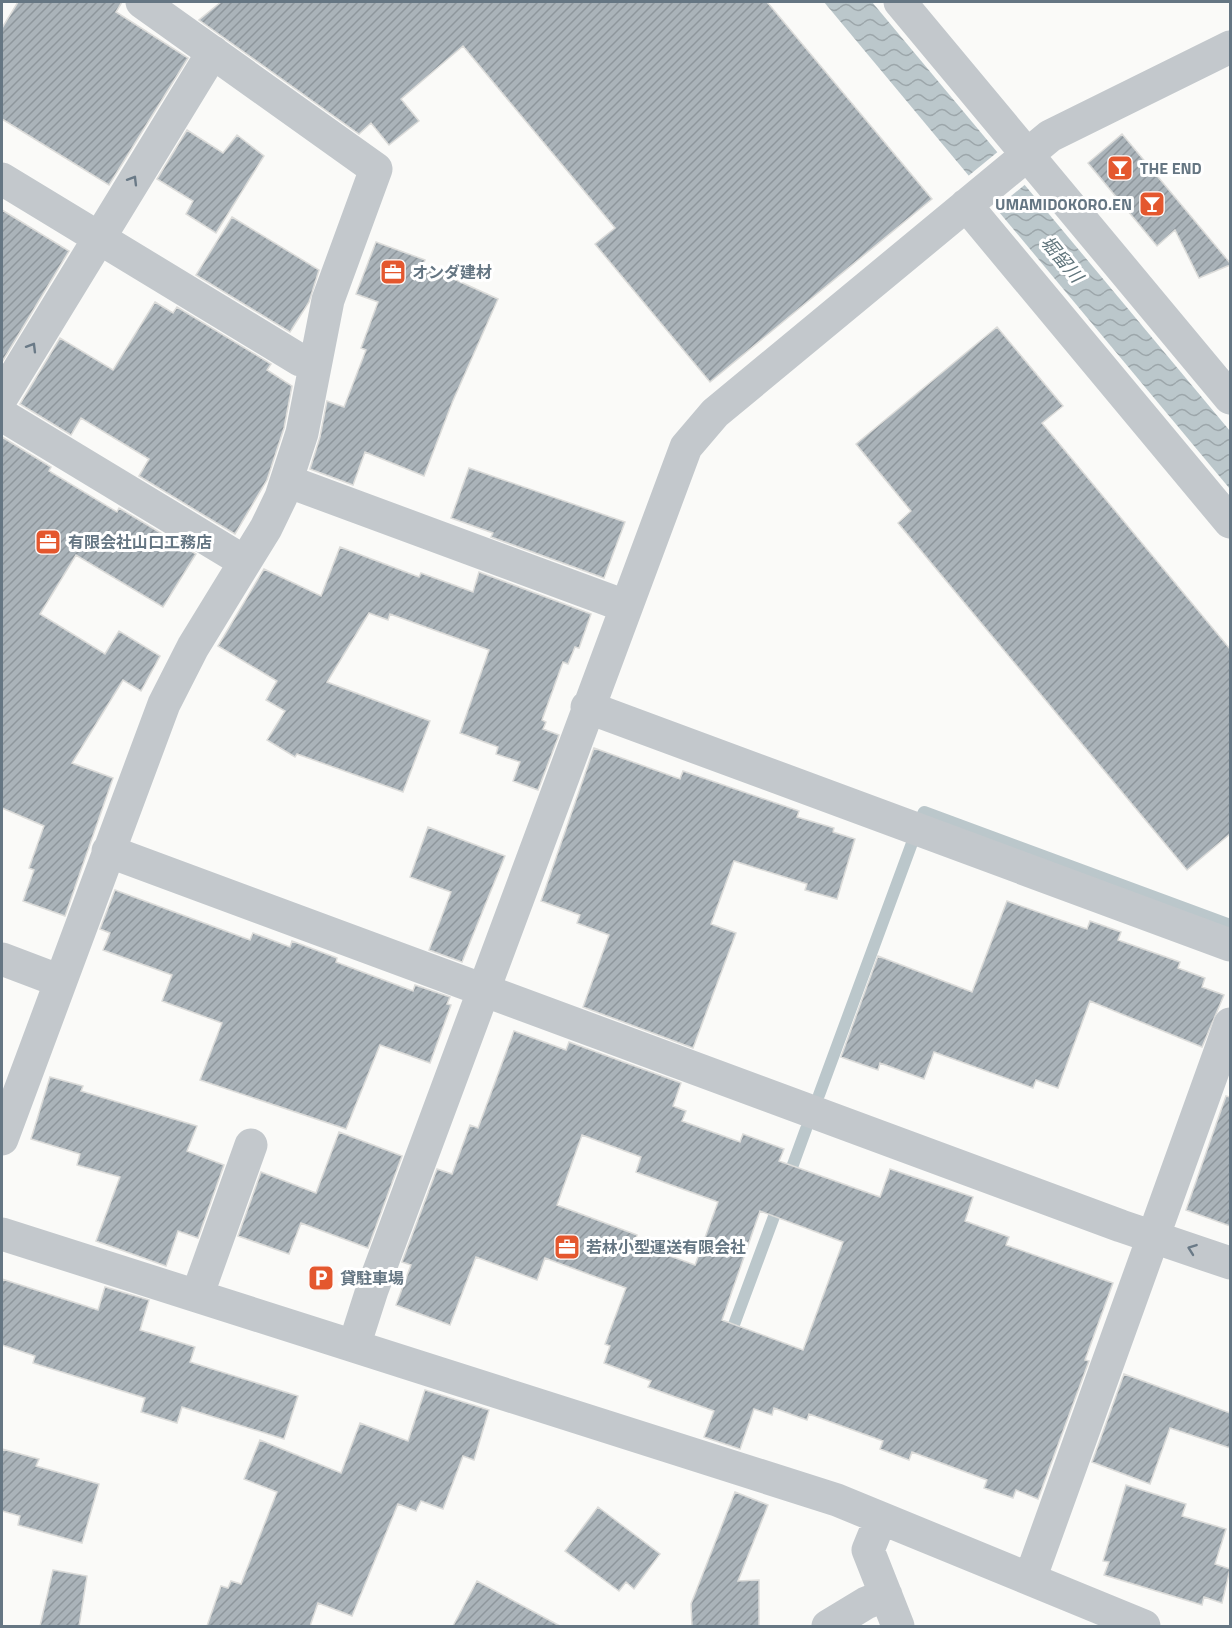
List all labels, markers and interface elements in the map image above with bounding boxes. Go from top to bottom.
bar icon: THE END [1105,153,1135,183]
place label: THE END [1140,156,1202,180]
one-way arrow [126,176,138,186]
bar icon: UMAMIDOKORO.EN [1137,189,1167,219]
place label: UMAMIDOKORO.EN [995,192,1132,216]
water label: 堀留川 [1034,230,1091,290]
office icon: オンダ建材 [378,257,408,287]
place label: オンダ建材 [412,260,492,284]
one-way arrow [24,343,36,353]
office icon: 有限会社山口工務店 [33,527,63,557]
place label: 有限会社山口工務店 [68,530,212,554]
office icon: 若林小型運送有限会社 [552,1232,582,1262]
place label: 若林小型運送有限会社 [586,1235,746,1259]
one-way arrow [1187,1244,1198,1256]
parking icon: 貸駐車場 [306,1263,336,1293]
place label: 貸駐車場 [340,1266,404,1290]

